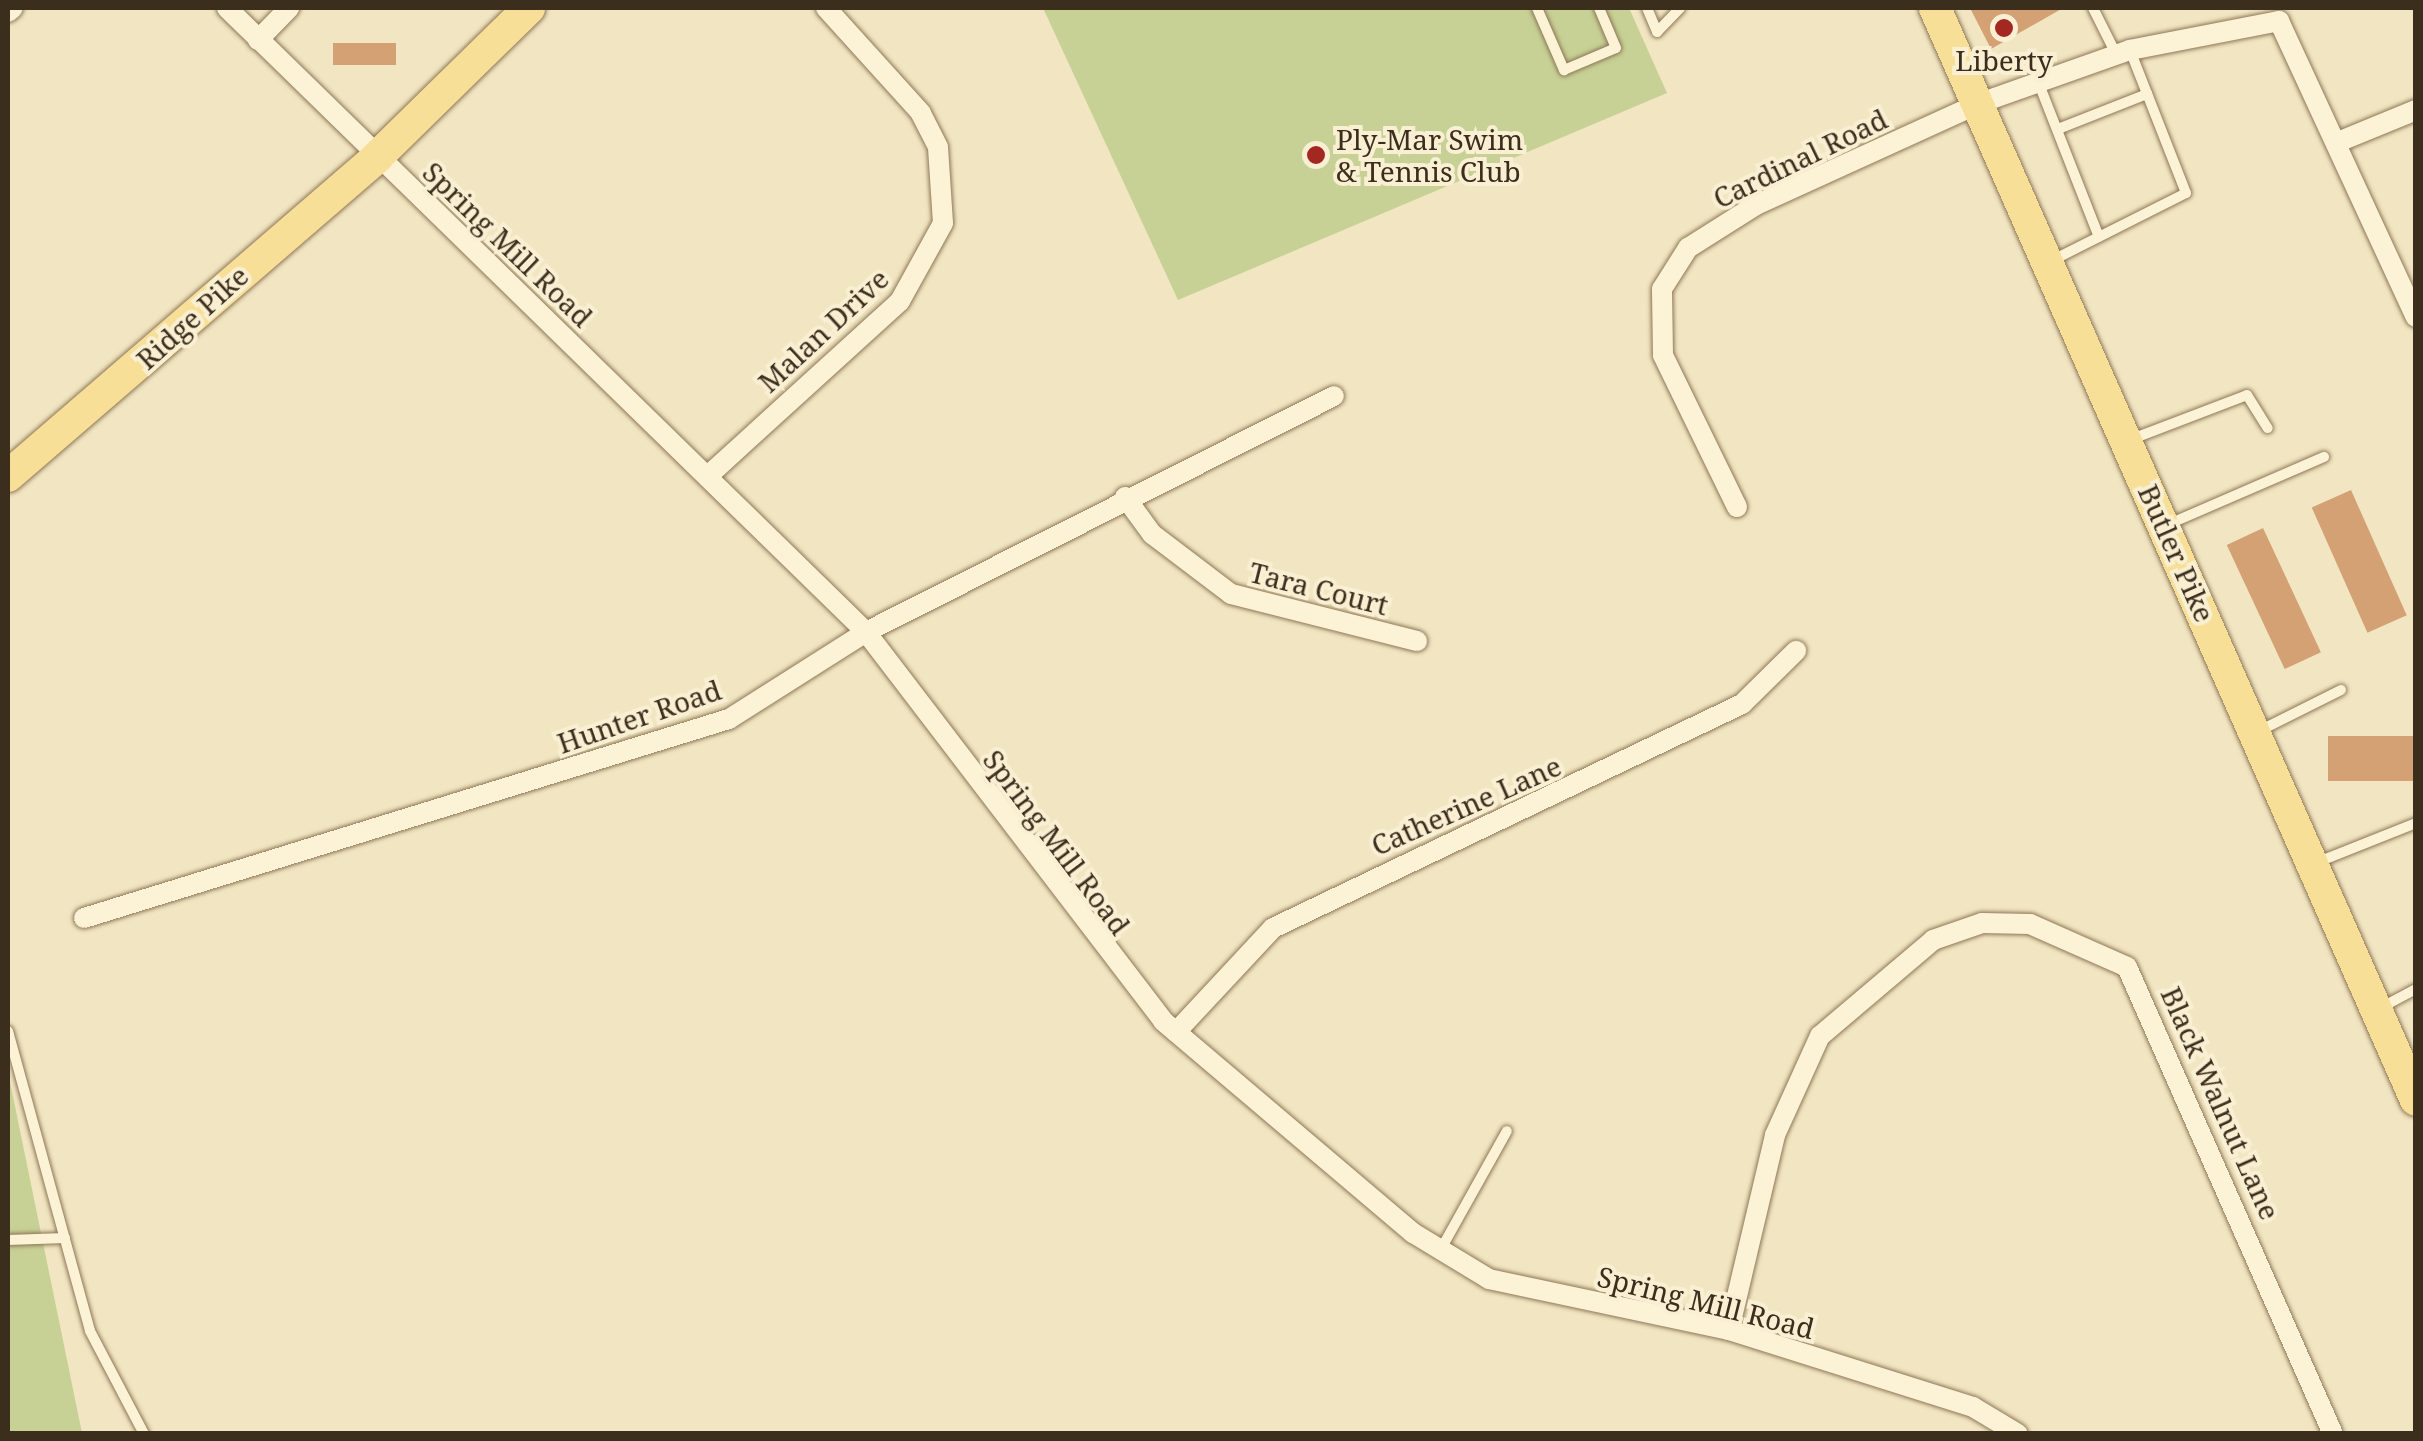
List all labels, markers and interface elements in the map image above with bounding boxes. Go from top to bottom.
marker: Liberty [1993,17,2015,39]
place label: Liberty [1955,43,2053,77]
street label: Cardinal Road [1707,101,1893,215]
place label: Ply-Mar Swim & Tennis Club [1336,122,1523,188]
marker: Ply-Mar Swim & Tennis Club [1305,144,1327,166]
street label: Spring Mill Road [416,155,600,333]
street label: Ridge Pike [129,258,255,376]
street label: Malan Drive [751,261,895,399]
street label: Butler Pike [2132,479,2222,627]
street label: Tara Court [1246,555,1392,621]
street label: Hunter Road [553,672,725,760]
street label: Spring Mill Road [977,743,1137,941]
street label: Catherine Lane [1366,748,1566,862]
street label: Black Walnut Lane [2155,981,2287,1225]
street label: Spring Mill Road [1594,1259,1818,1345]

